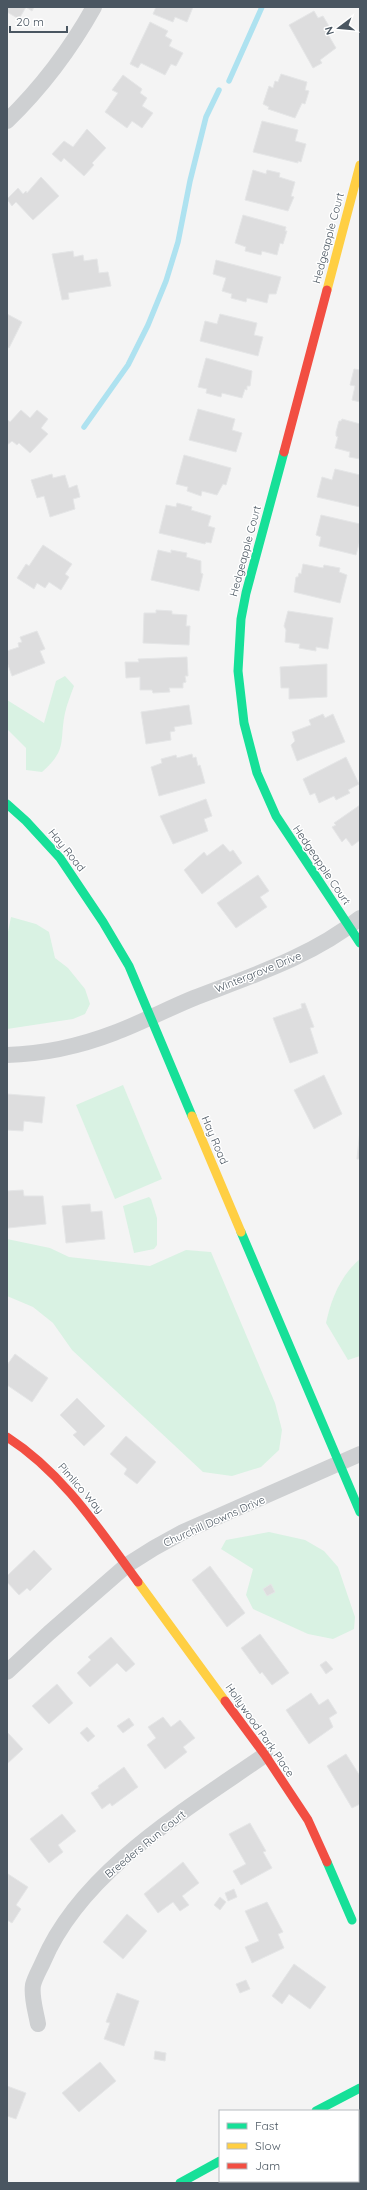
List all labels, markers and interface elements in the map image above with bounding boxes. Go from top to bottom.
scale bar [10,8,67,34]
north arrow [319,8,359,48]
text: 20 m [16,14,44,29]
text: N [322,25,337,37]
street label: Hedgeapple Court [309,191,347,285]
street label: Hedgeapple Court [226,504,264,598]
street label: Hedgeapple Court [290,822,354,908]
street label: Hay Road [45,826,89,874]
street label: Wintergrove Drive [213,948,303,996]
street label: Hay Road [199,1114,231,1166]
street label: Pimlico Way [55,1460,107,1516]
street label: Churchill Downs Drive [161,1492,267,1550]
street label: Hollywood Park Place [222,1681,298,1779]
street label: Breeders Run Court [102,1807,188,1881]
legend [219,2110,359,2182]
text: Fast [255,2118,279,2133]
text: Slow [255,2138,281,2153]
text: Jam [255,2158,280,2173]

